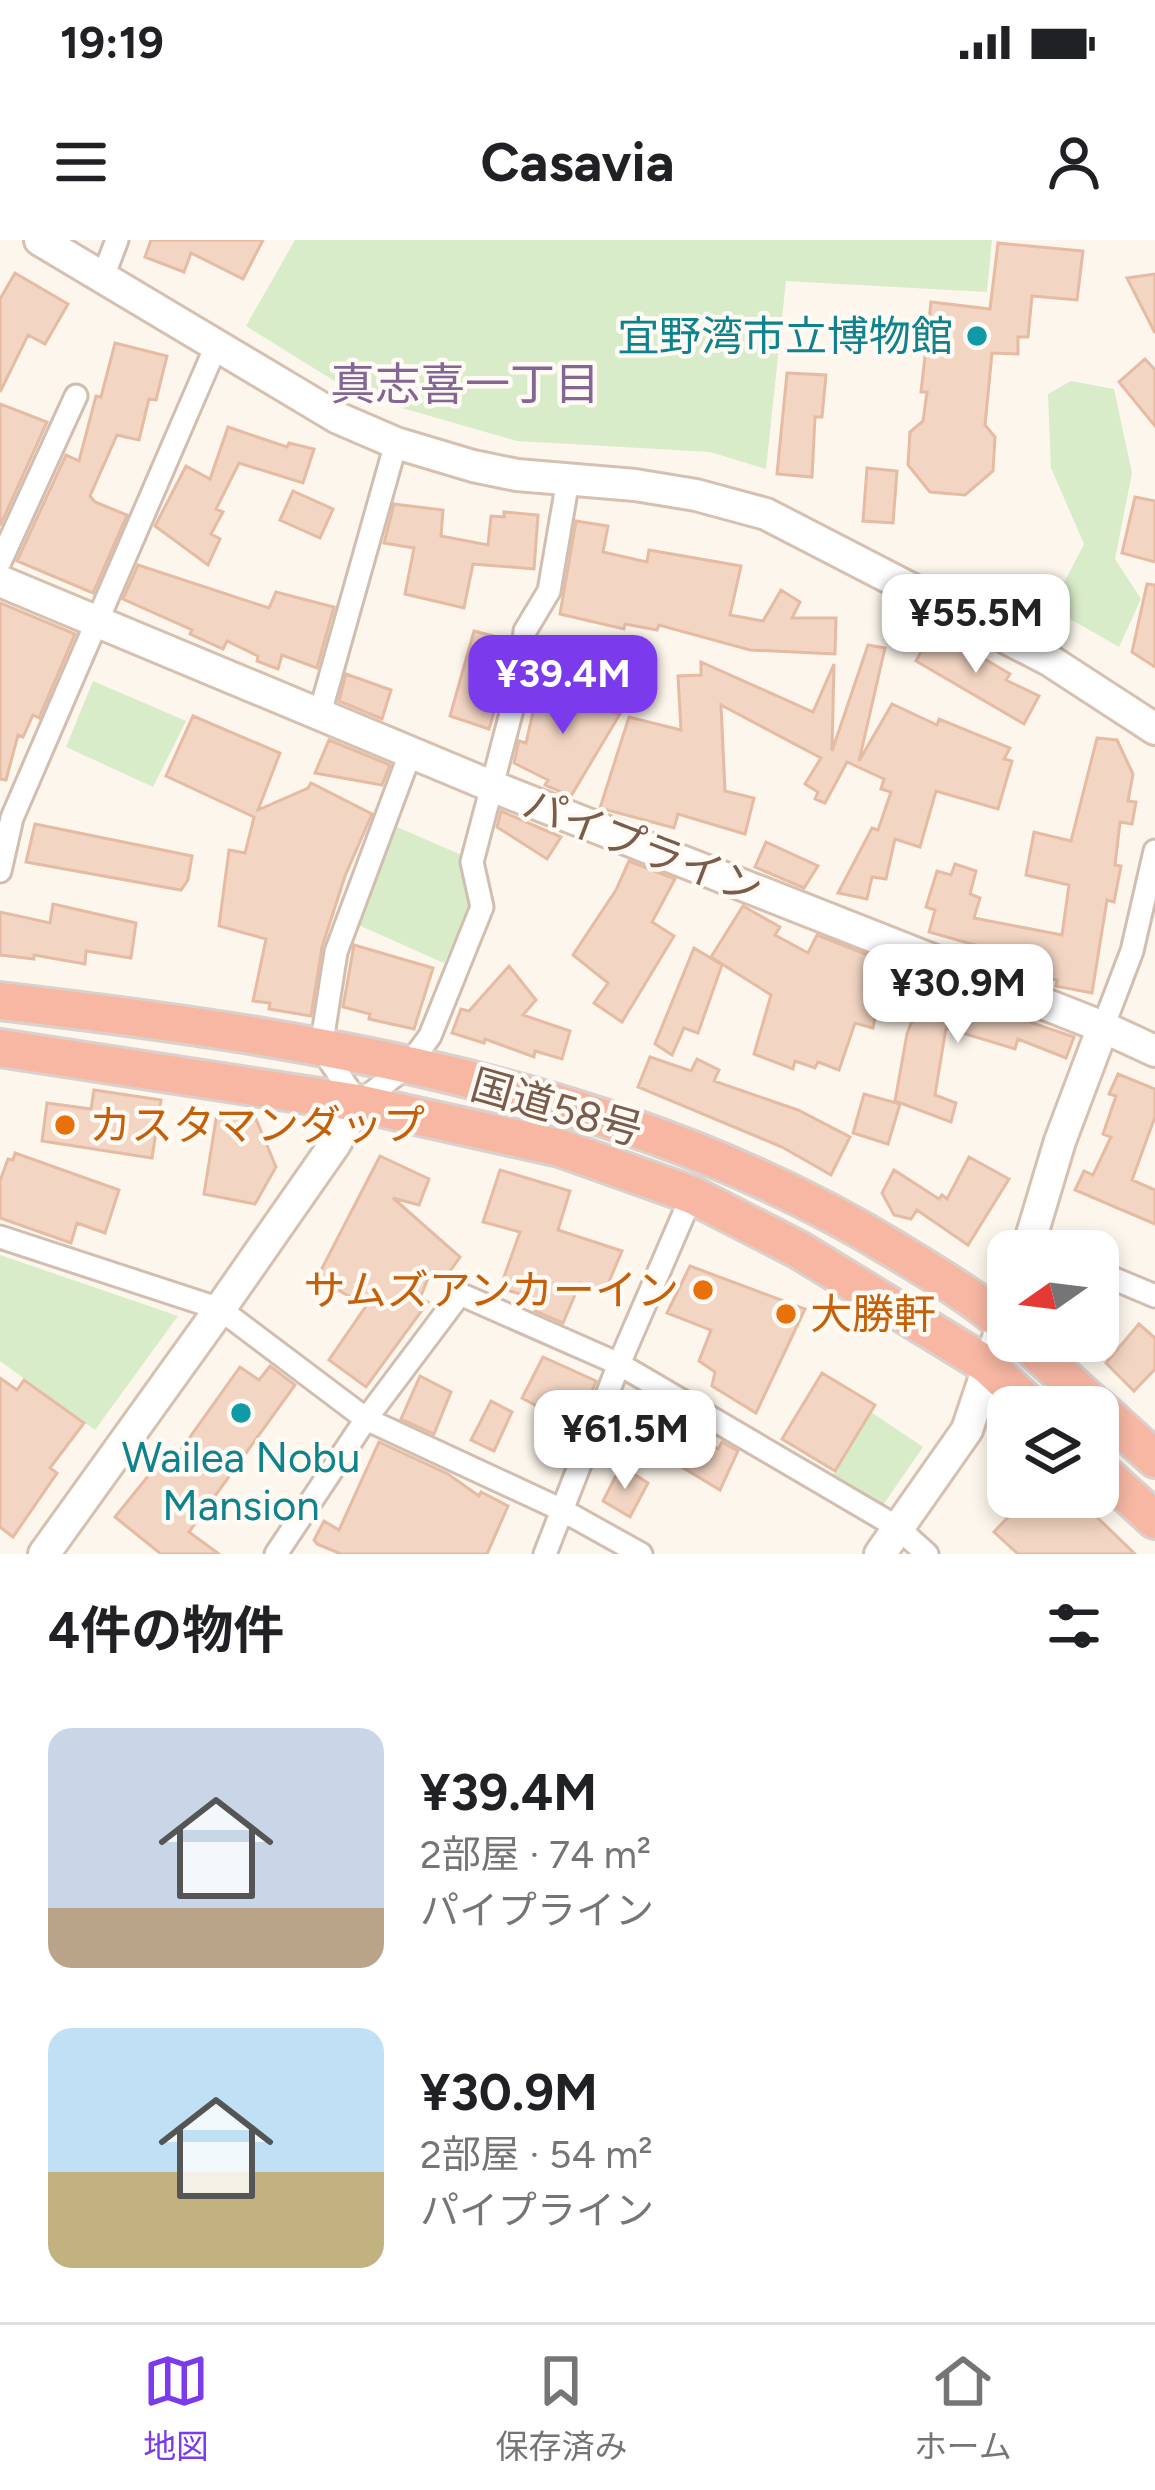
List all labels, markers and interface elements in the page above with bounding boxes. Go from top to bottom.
text: 19:19 [60,15,164,69]
icon: menu [48,129,114,195]
icon: person [1041,129,1107,195]
text: Casavia [480,130,675,195]
place label: 宜野湾市立博物館 [617,311,953,362]
marker: 宜野湾市立博物館 [964,323,990,349]
district label: 真志喜一丁目 [330,357,600,411]
pin: ¥55.5M [878,574,1074,676]
text: ¥55.5M [909,589,1043,636]
pin: ¥39.4M [465,635,661,737]
text: ¥39.4M [495,650,631,697]
street label: パイプライン [516,778,770,915]
pin: ¥30.9M [860,944,1056,1046]
text: ¥30.9M [890,959,1026,1006]
street label: 国道58号 [465,1059,648,1156]
place label: カスタマンダップ [89,1100,425,1151]
marker: カスタマンダップ [52,1112,78,1138]
north arrow [987,1230,1119,1362]
map controls [987,1230,1119,1518]
place label: サムズアンカーイン [304,1265,679,1316]
marker: サムズアンカーイン [690,1277,716,1303]
place label: 大勝軒 [810,1289,936,1340]
marker: 大勝軒 [773,1301,799,1327]
button: layers [987,1386,1119,1518]
pin: ¥61.5M [527,1390,723,1492]
marker: Wailea Nobu Mansion [228,1400,254,1426]
text: ¥61.5M [561,1405,689,1452]
place label: Wailea Nobu Mansion [122,1432,360,1531]
icon: filters [1041,1593,1107,1659]
text: 4件の物件 [48,1600,284,1661]
text: ¥39.4M [420,1762,597,1823]
icon: home [144,1776,288,1920]
text: 2部屋 · 74 m² [420,1831,651,1878]
text: パイプライン [420,1887,654,1934]
text: ¥30.9M [420,2062,598,2123]
icon: home [144,2076,288,2220]
text: 2部屋 · 54 m² [420,2131,653,2178]
text: パイプライン [420,2187,654,2234]
tab: 地図 [143,2348,209,2468]
tab: 保存済み [495,2348,627,2468]
tab: ホーム [914,2348,1012,2468]

